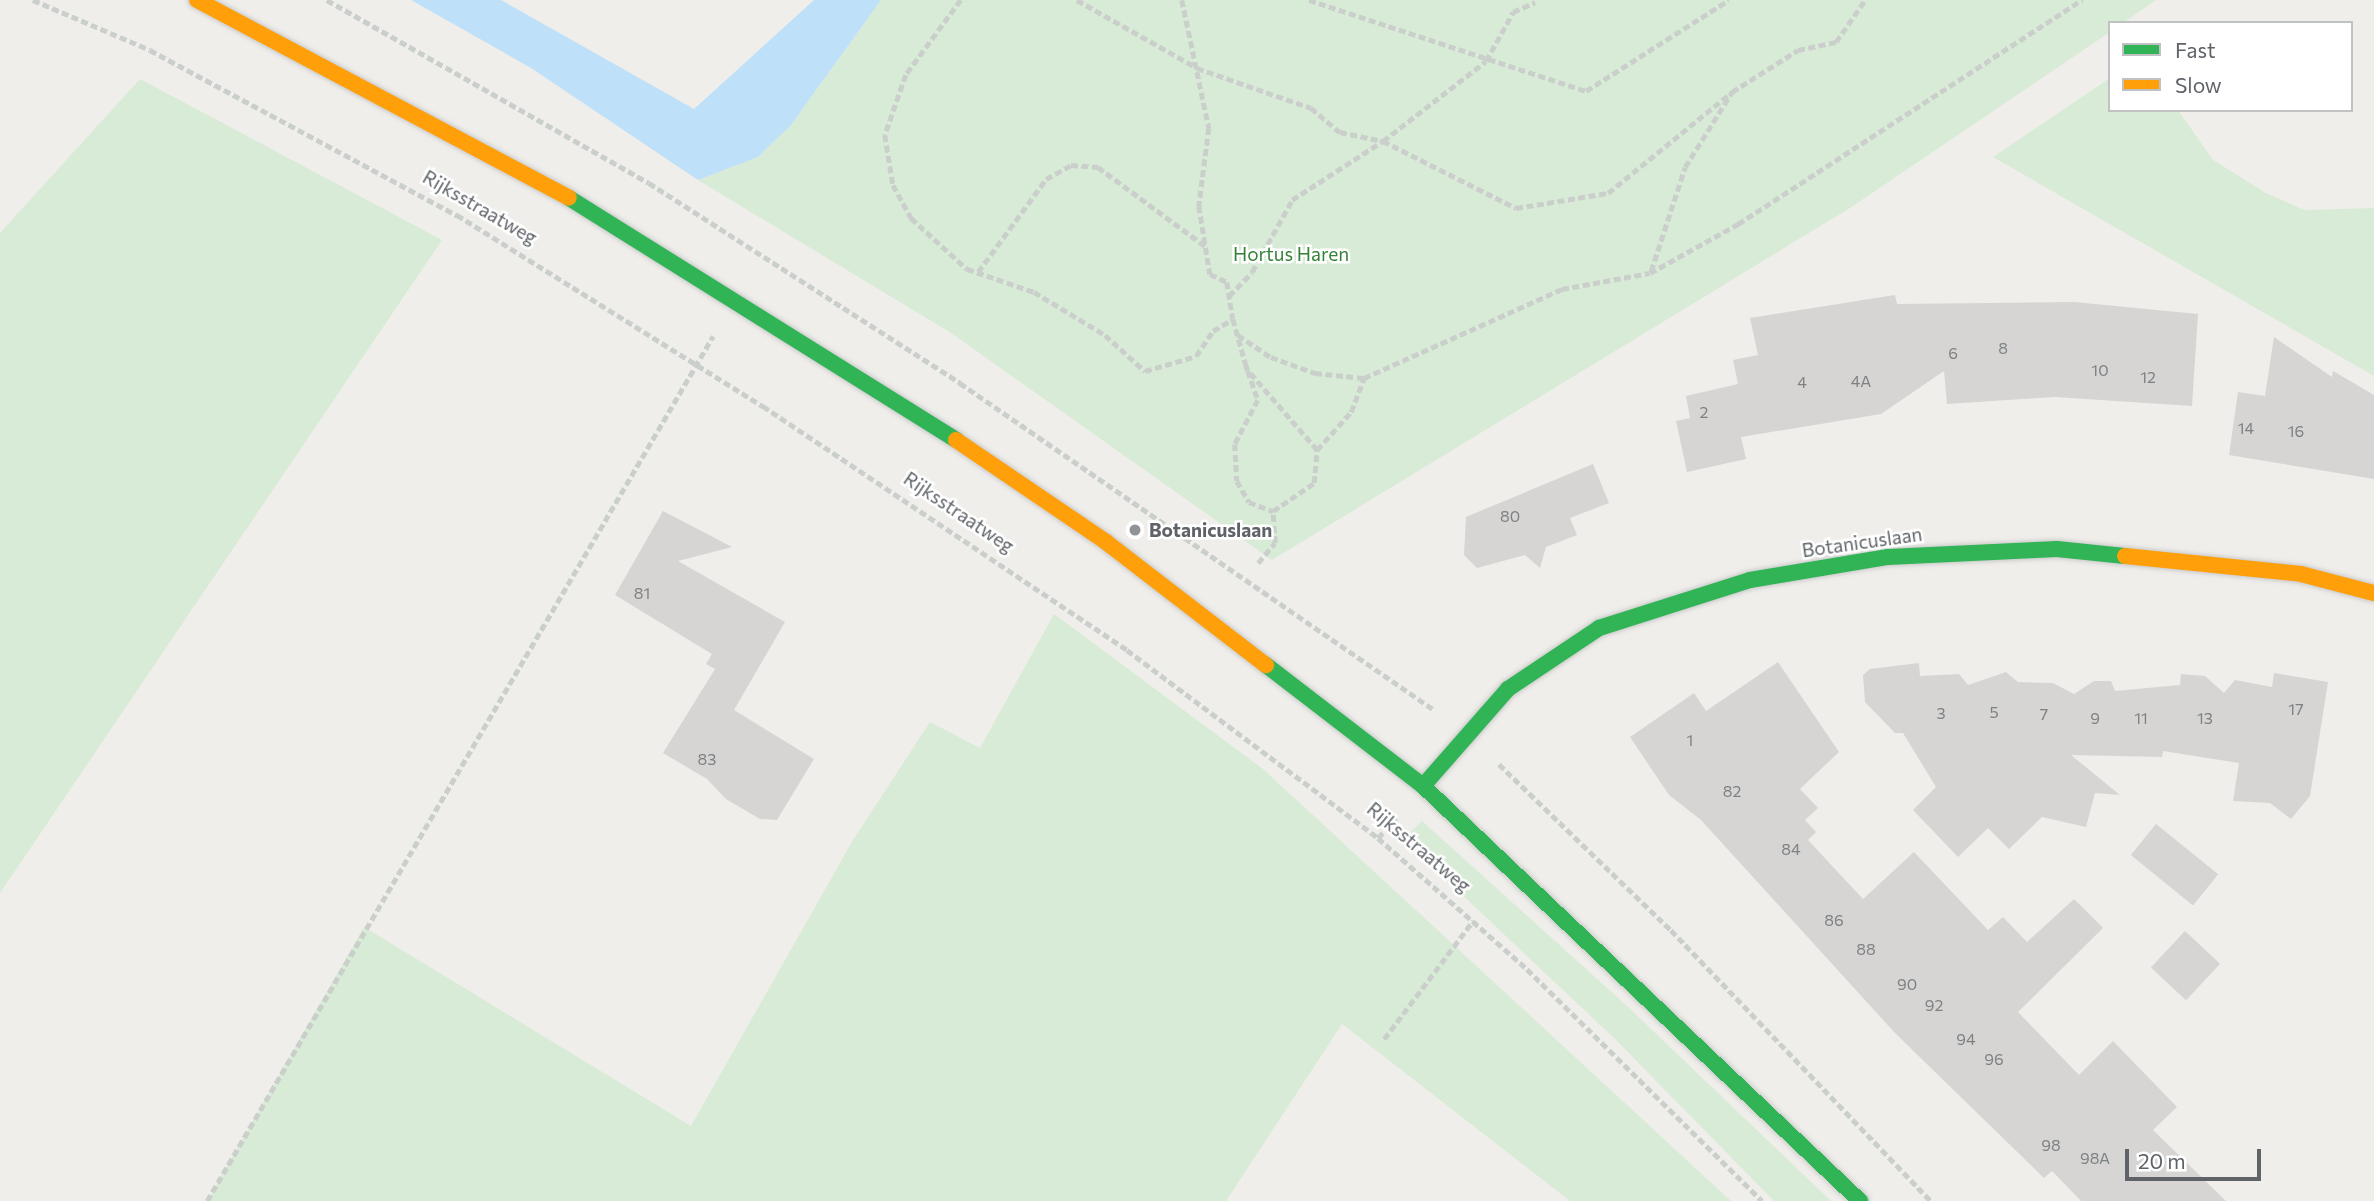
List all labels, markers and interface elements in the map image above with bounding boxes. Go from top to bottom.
legend [2108,21,2353,112]
text: Fast [2175,37,2216,62]
text: Slow [2175,72,2222,97]
street label: Rijksstraatweg [419,165,541,249]
park label: Hortus Haren [1233,243,1349,265]
house number: 8 [1998,338,2008,358]
house number: 6 [1948,343,1958,363]
house number: 10 [2091,360,2109,380]
house number: 12 [2140,367,2156,387]
house number: 4A [1851,371,1871,391]
house number: 4 [1797,372,1807,392]
house number: 2 [1700,402,1708,422]
house number: 14 [2238,418,2254,438]
house number: 16 [2288,421,2304,441]
street label: Rijksstraatweg [900,467,1018,557]
house number: 80 [1500,506,1520,526]
place label: Botanicuslaan [1149,519,1272,541]
marker: Botanicuslaan [1127,522,1143,538]
street label: Botanicuslaan [1800,522,1924,562]
house number: 81 [634,583,650,603]
house number: 17 [2288,699,2304,719]
house number: 5 [1989,702,1999,722]
house number: 3 [1936,703,1946,723]
house number: 7 [2040,704,2048,724]
house number: 9 [2090,708,2100,728]
house number: 11 [2134,708,2148,728]
house number: 13 [2197,708,2213,728]
house number: 1 [1687,730,1693,750]
house number: 83 [698,749,716,769]
house number: 82 [1723,781,1741,801]
street label: Rijksstraatweg [1363,797,1475,897]
house number: 84 [1781,839,1801,859]
house number: 86 [1824,910,1844,930]
house number: 88 [1856,939,1876,959]
house number: 90 [1897,974,1917,994]
house number: 92 [1925,995,1943,1015]
house number: 94 [1956,1029,1976,1049]
house number: 96 [1984,1049,2004,1069]
scale bar [2129,1134,2266,1178]
house number: 98 [2041,1135,2061,1155]
house number: 98A [2080,1148,2110,1168]
text: 20 m [2138,1148,2186,1173]

